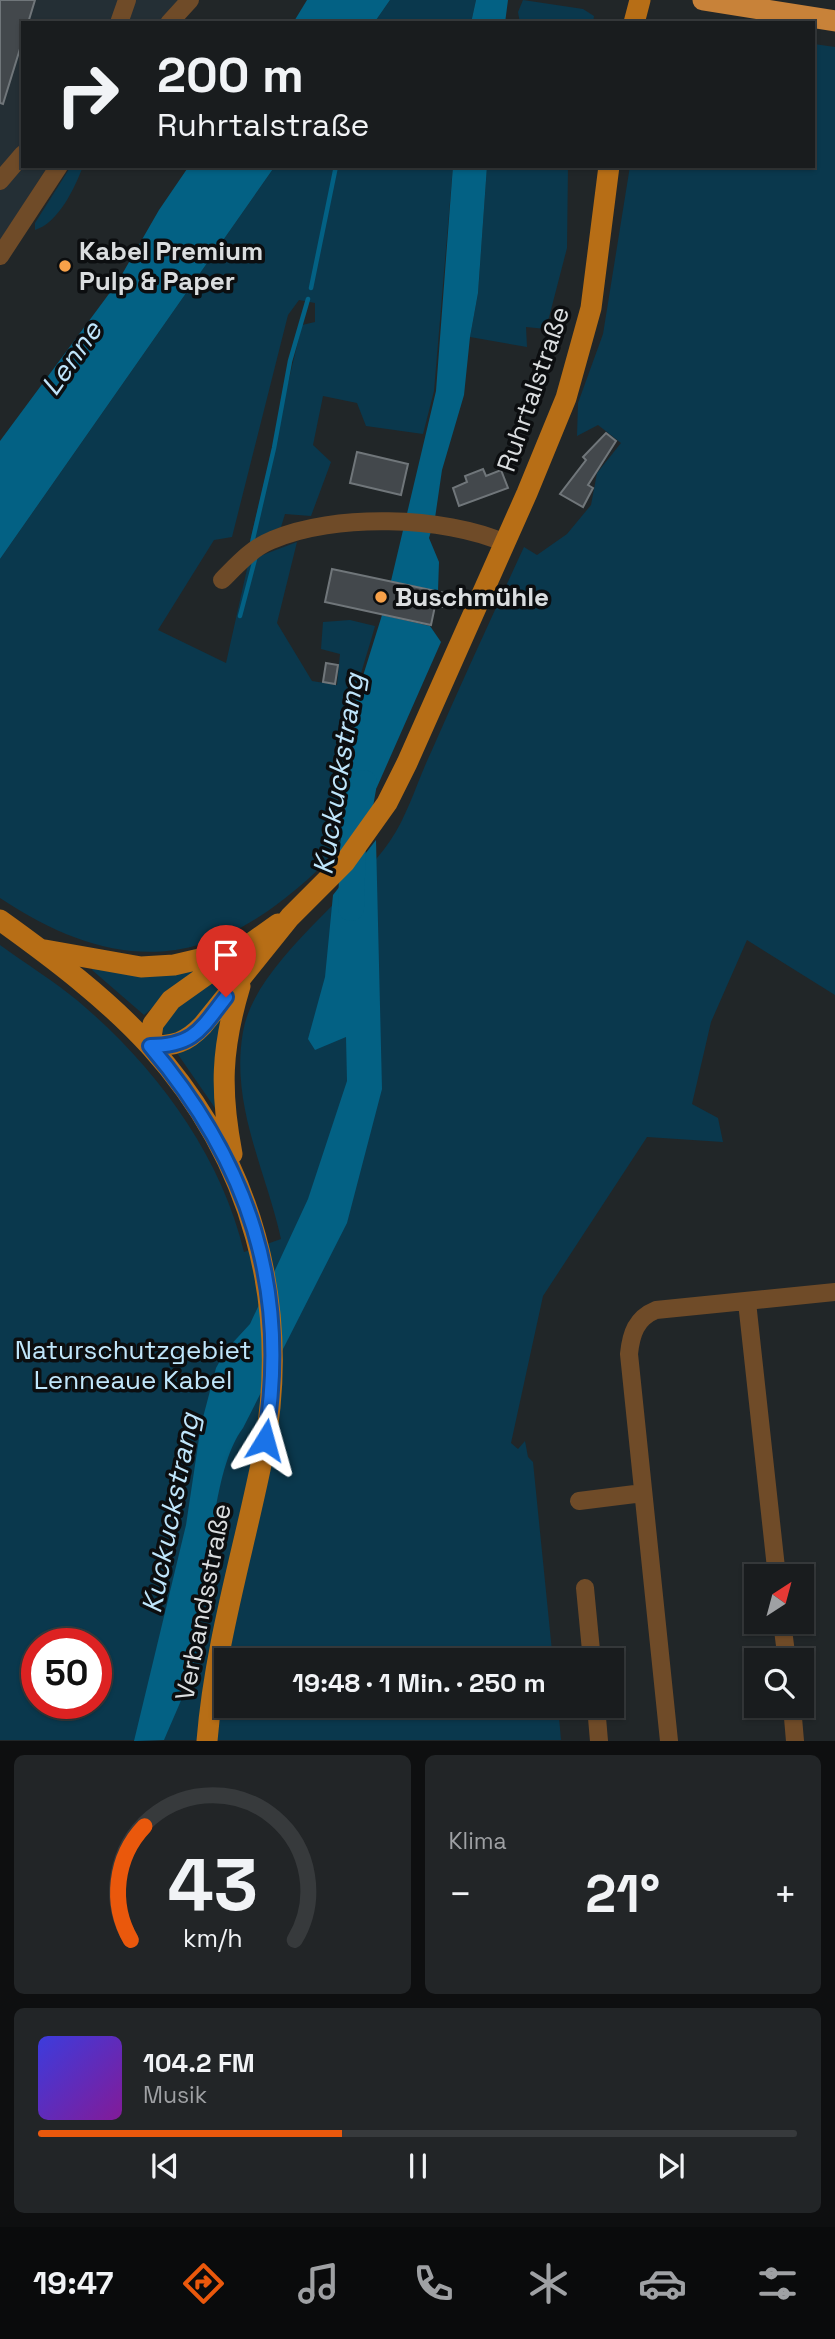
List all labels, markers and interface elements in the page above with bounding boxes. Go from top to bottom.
text: 200 m [157,44,304,106]
icon: right [42,49,133,140]
text: Ruhrtalstraße [157,105,370,145]
place label: Kabel Premium Pulp & Paper [79,234,263,298]
marker: Kabel Premium Pulp & Paper [57,258,73,274]
street label: Ruhrtalstraße [489,302,577,476]
water label: Lenne [33,313,110,402]
place label: Buschmühle [395,580,549,614]
marker: Buschmühle [373,589,389,605]
water label: Kuckuckstrang [304,669,372,877]
pin [196,925,256,997]
icon: arrive [207,936,245,974]
park label: Naturschutzgebiet Lenneaue Kabel [15,1333,251,1397]
position arrow [228,1403,302,1477]
water label: Kuckuckstrang [133,1408,207,1616]
street label: Verbandsstraße [167,1501,239,1703]
north arrow [744,1564,814,1634]
map controls [744,1564,814,1718]
speed limit sign: 50 [21,1628,112,1719]
button: search [744,1648,814,1718]
text: 19:48 · 1 Min. · 250 m [292,1666,546,1700]
text: Klima [449,1826,507,1856]
text: 43 [167,1839,258,1932]
text: 21° [585,1861,660,1927]
text: − [449,1870,472,1918]
text: + [773,1870,797,1918]
text: km/h [182,1922,242,1954]
text: 104.2 FM [143,2046,255,2080]
text: Musik [143,2080,207,2110]
icon: previous [146,2147,184,2185]
icon: pause [399,2147,437,2185]
icon: next [652,2147,690,2185]
icon: directions [179,2259,228,2308]
icon: music [294,2259,343,2308]
icon: phone [409,2259,458,2308]
icon: climate [524,2259,573,2308]
icon: car [638,2259,687,2308]
icon: filters [753,2259,802,2308]
text: 19:47 [33,2263,113,2303]

